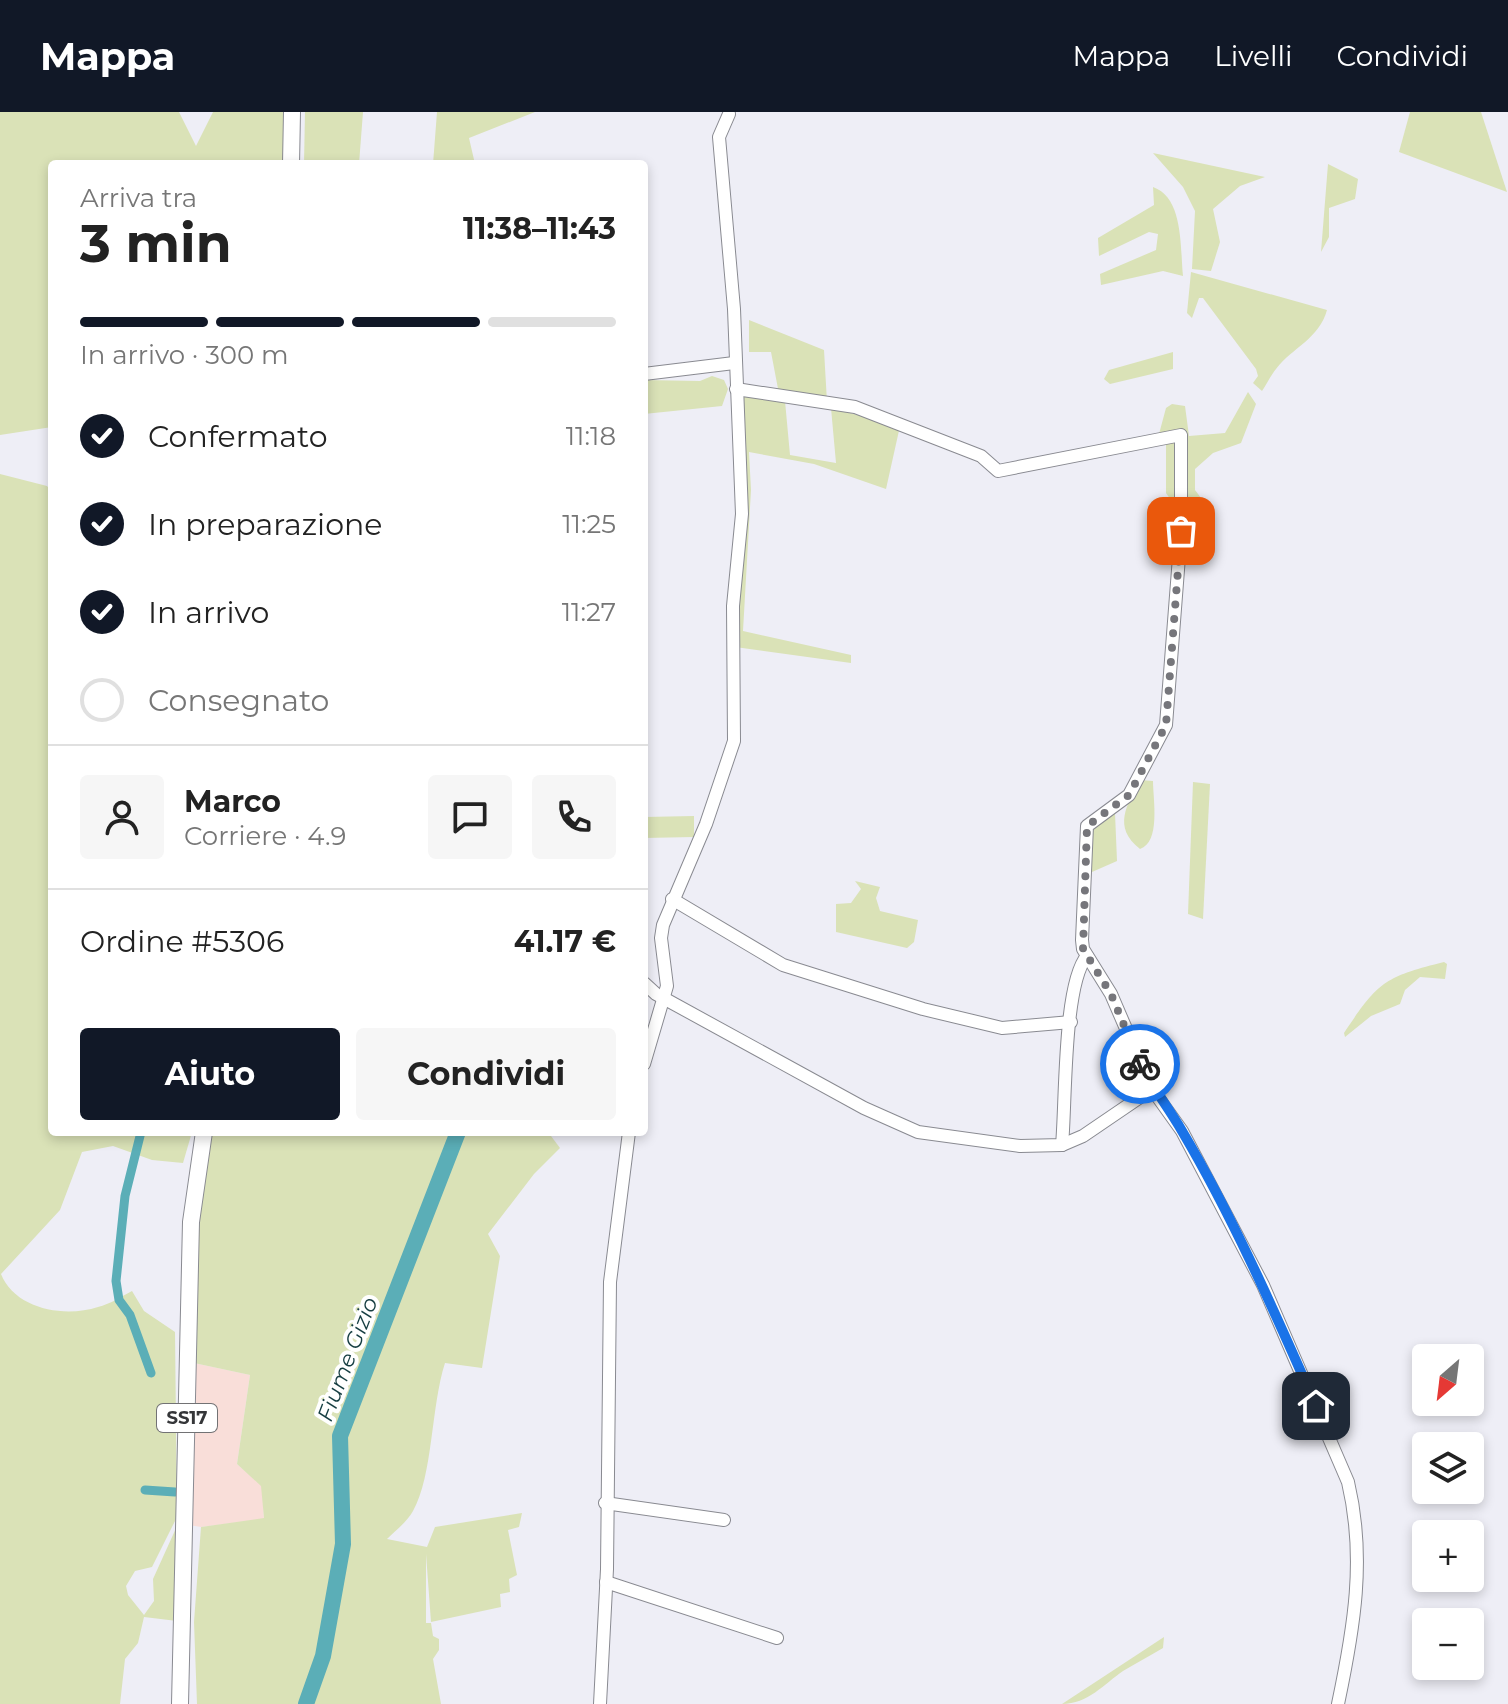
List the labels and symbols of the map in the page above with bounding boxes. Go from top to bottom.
pin [1147,497,1215,565]
courier [1100,1024,1180,1104]
water label: Fiume Gizio [311,1293,384,1425]
north arrow [1412,1344,1484,1416]
pin [1282,1372,1350,1440]
road number: SS17 [157,1404,217,1432]

